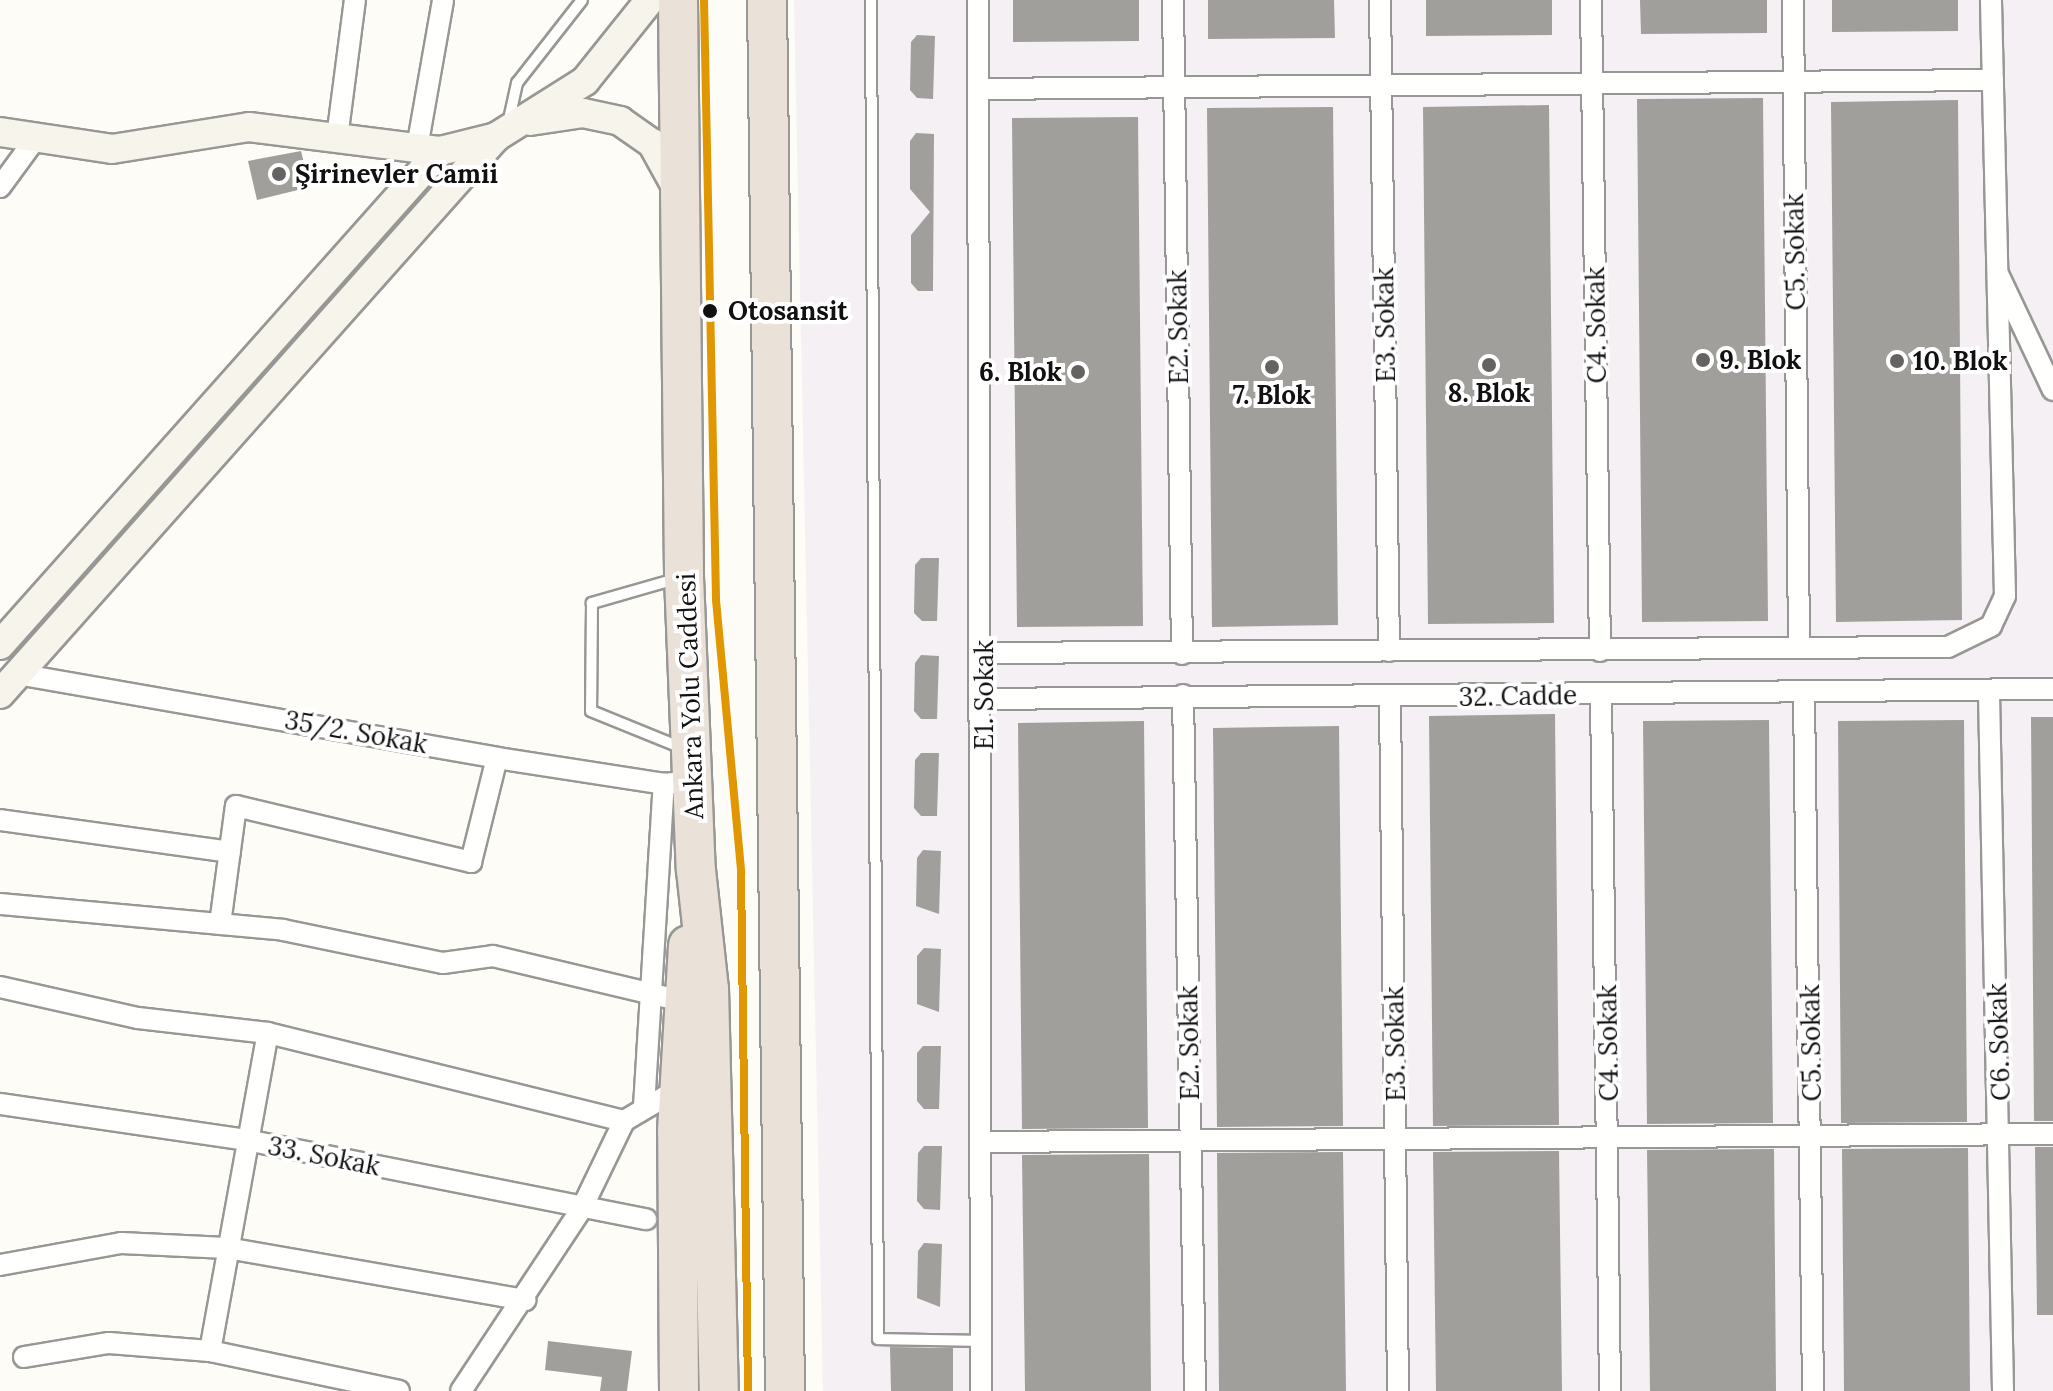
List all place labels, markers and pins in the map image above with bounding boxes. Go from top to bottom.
place label: Şirinevler Camii [295,158,498,190]
marker: Şirinevler Camii [270,165,288,183]
place label: Otosansit [728,295,848,327]
marker: Otosansit [699,300,721,322]
place label: 9. Blok [1719,344,1802,376]
place label: 10. Blok [1913,345,2008,377]
marker: 9. Blok [1694,351,1712,369]
marker: 10. Blok [1888,352,1906,370]
place label: 6. Blok [979,356,1062,388]
marker: 8. Blok [1480,356,1498,374]
marker: 7. Blok [1263,358,1281,376]
marker: 6. Blok [1069,363,1087,381]
place label: 8. Blok [1448,377,1530,409]
place label: 7. Blok [1233,379,1311,411]

